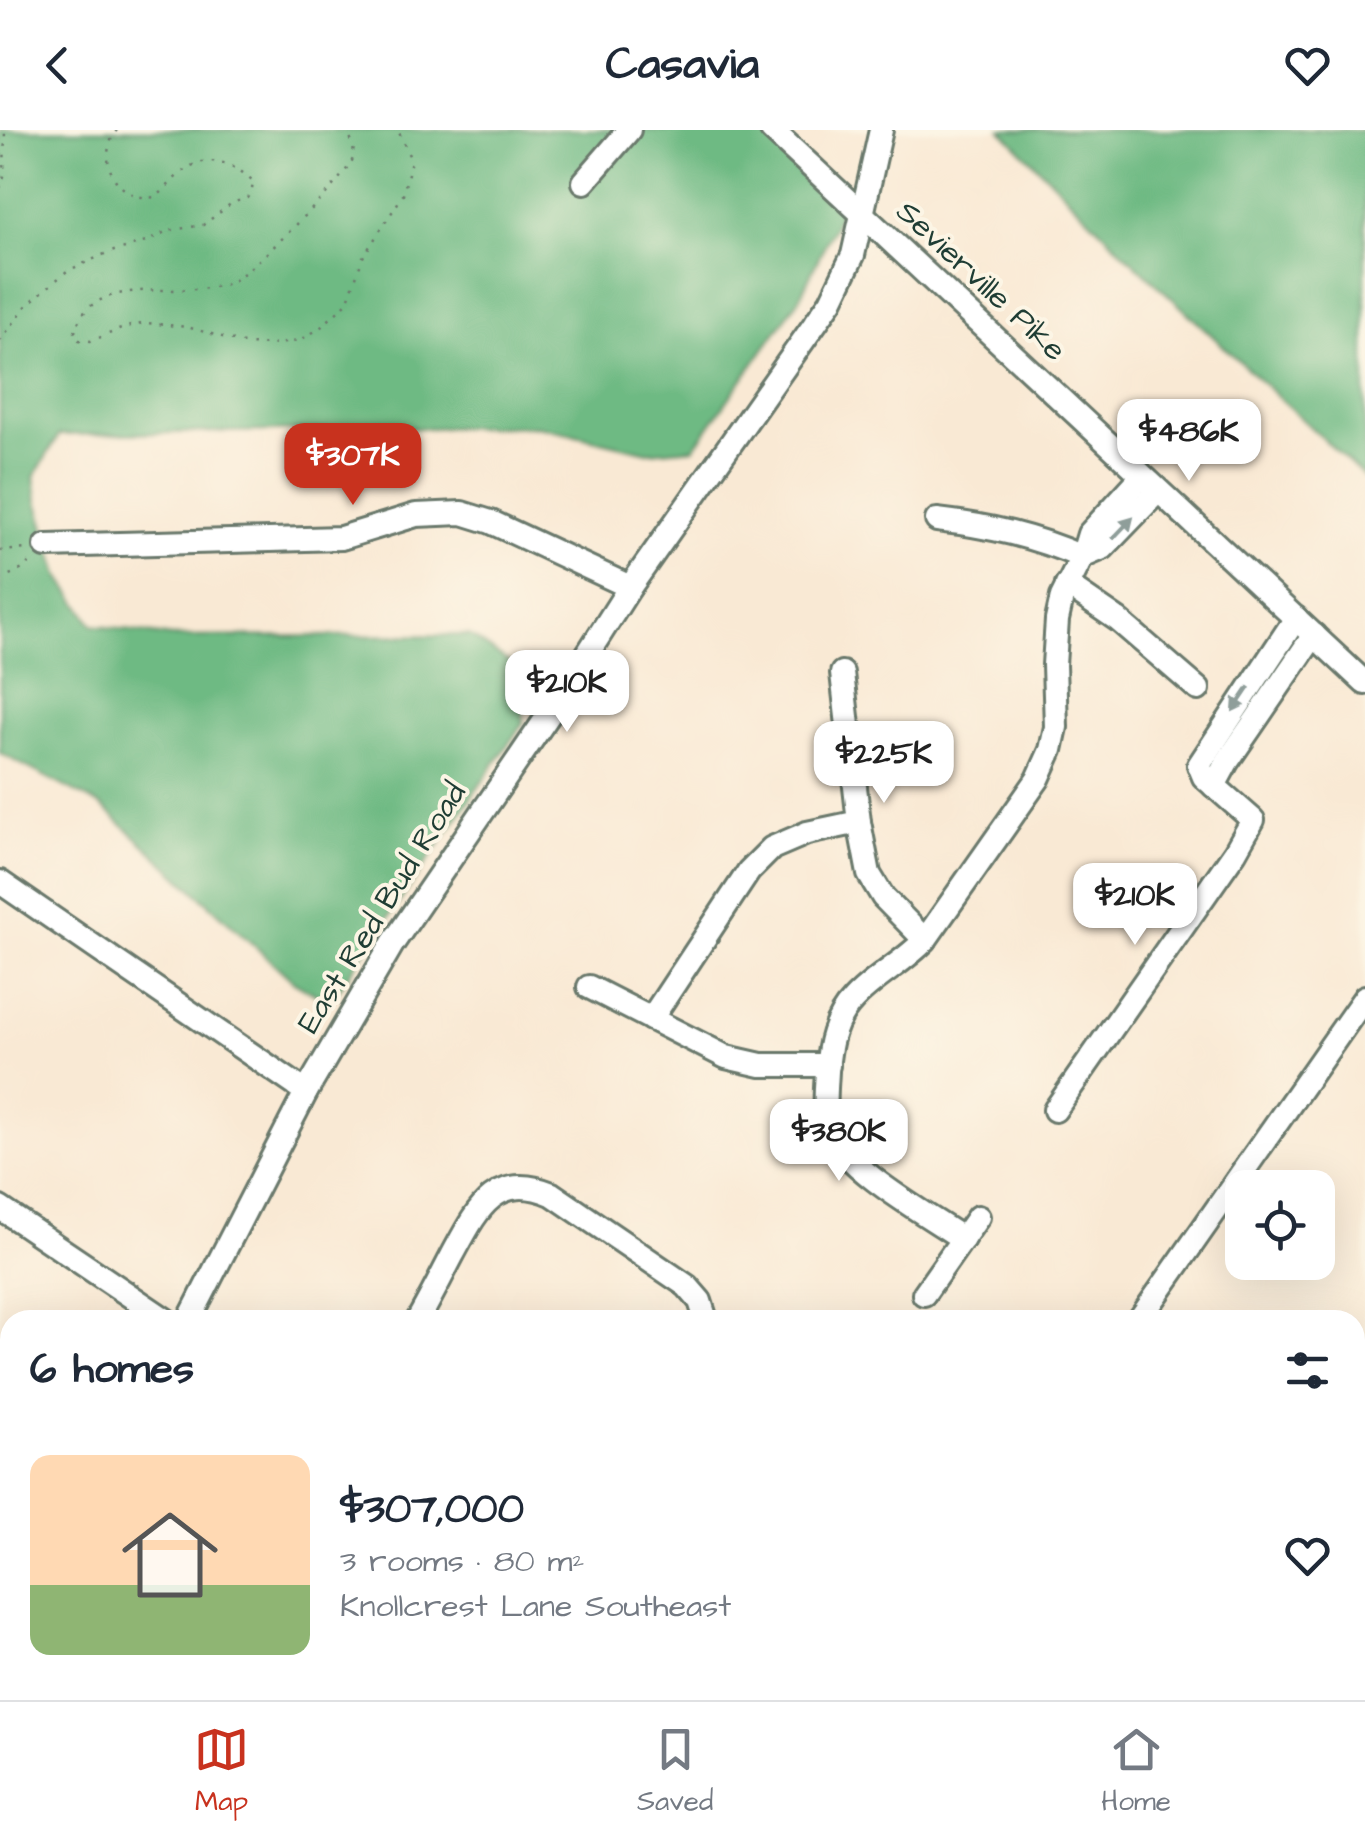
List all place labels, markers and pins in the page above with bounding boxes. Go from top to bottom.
pin: $486K [1119,399,1259,484]
pin: $307K [283,423,423,508]
pin: $210K [497,650,637,735]
pin: $225K [814,721,954,806]
pin: $210K [1065,863,1205,948]
pin: $380K [769,1099,909,1184]

